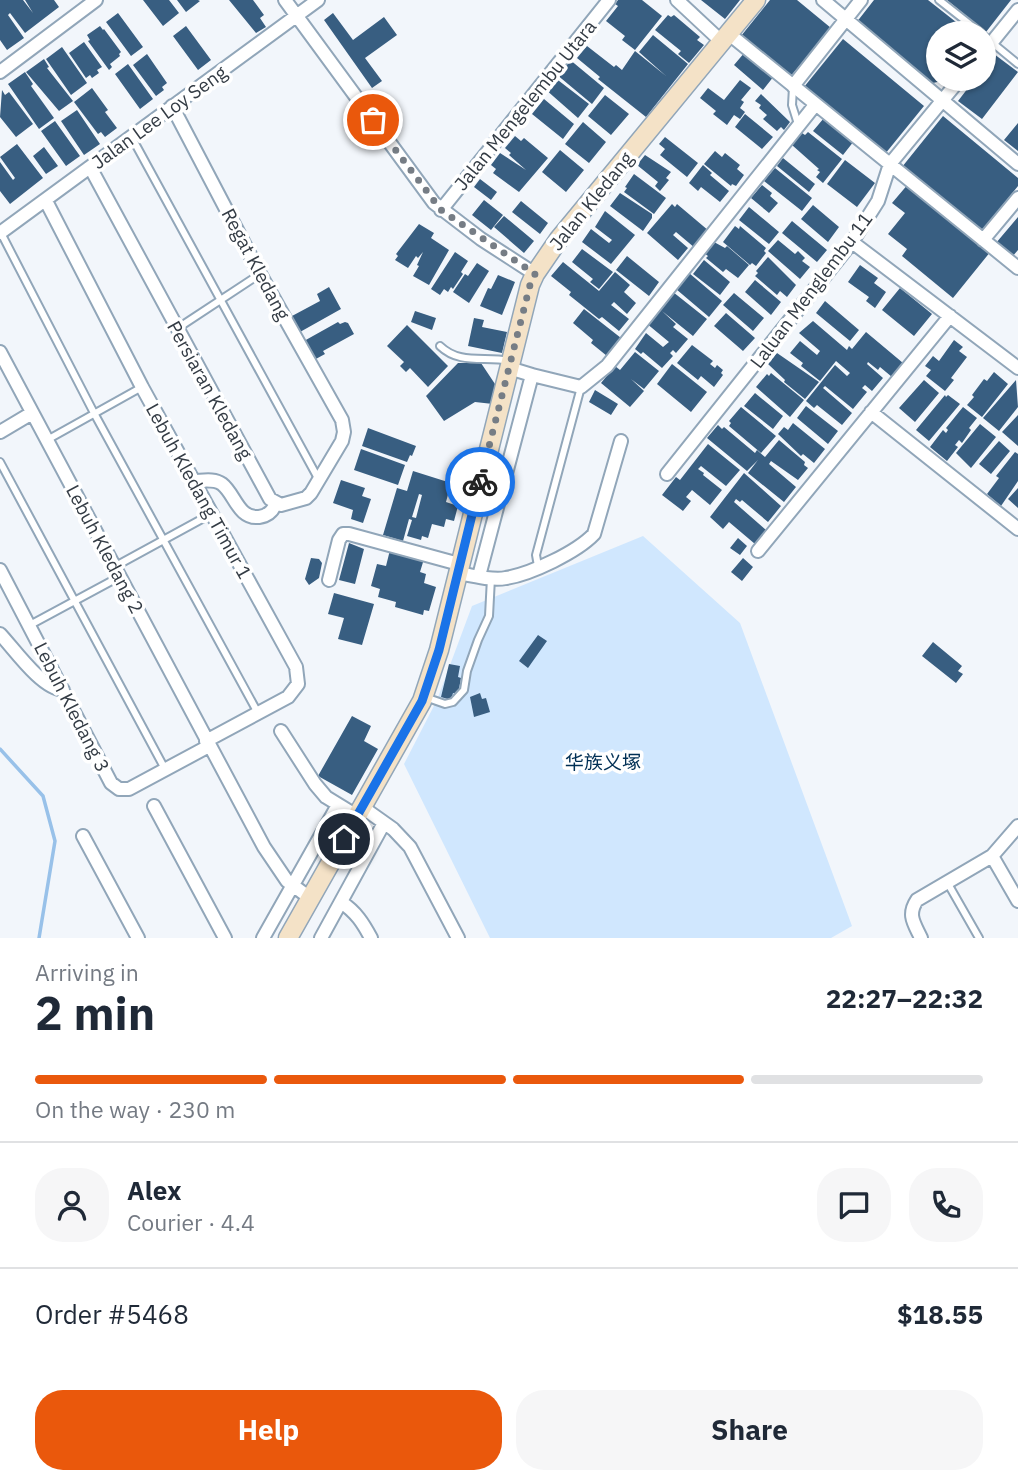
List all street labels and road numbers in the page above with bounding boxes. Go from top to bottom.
street label: Jalan Mengelembu Utara [449,15,601,195]
street label: Jalan Lee Loy Seng [87,60,231,174]
street label: Jalan Kledang [544,147,638,255]
street label: Regat Kledang [216,204,296,324]
street label: Laluan Menglembu 11 [745,207,877,373]
street label: Persiaran Kledang [162,317,258,463]
street label: Lebuh Kledang Timur 1 [141,399,257,583]
street label: Lebuh Kledang 2 [61,481,149,617]
street label: Lebuh Kledang 3 [29,638,115,776]

